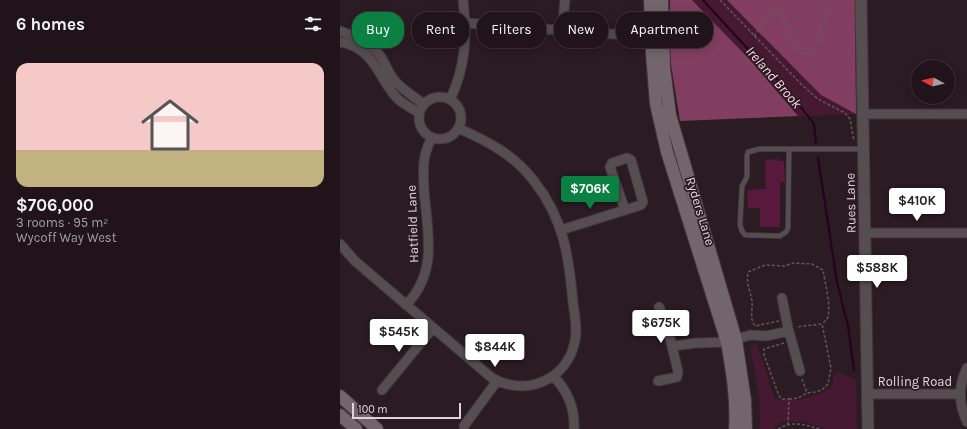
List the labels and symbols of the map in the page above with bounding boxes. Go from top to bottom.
water label: Ireland Brook [742,43,806,113]
north arrow [911,60,955,104]
street label: Rues Lane [842,172,859,233]
street label: Ryders Lane [683,175,718,247]
pin: $706K [562,176,618,210]
street label: Hatfield Lane [404,184,421,263]
pin: $410K [889,188,945,222]
pin: $588K [849,255,905,289]
pin: $675K [633,310,689,344]
pin: $545K [371,319,427,353]
pin: $844K [467,334,523,368]
street label: Rolling Road [878,374,952,389]
scale bar [352,401,461,420]

